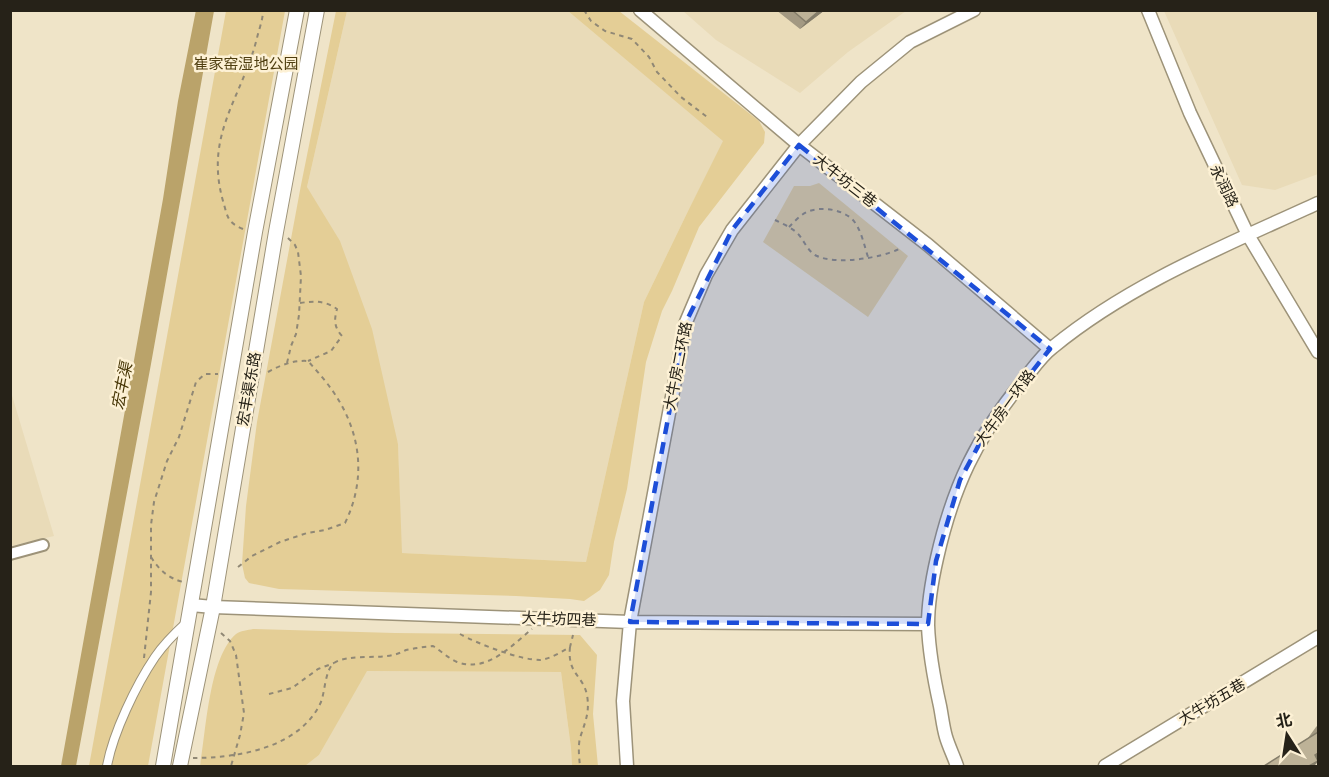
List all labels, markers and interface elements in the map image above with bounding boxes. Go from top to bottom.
park label: 崔家窑湿地公园 [193,55,299,73]
street label: 大牛坊三巷 [810,151,880,211]
street label: 永润路 [1206,162,1242,210]
street label: 大牛房二环路 [661,320,695,412]
street label: 宏丰渠东路 [234,350,264,428]
water label: 宏丰渠 [108,359,136,411]
street label: 大牛房一环路 [971,366,1039,450]
street label: 大牛坊四巷 [521,609,597,629]
street label: 大牛坊五巷 [1175,675,1249,729]
north arrow [1257,705,1317,765]
text: 北 [1274,710,1294,732]

